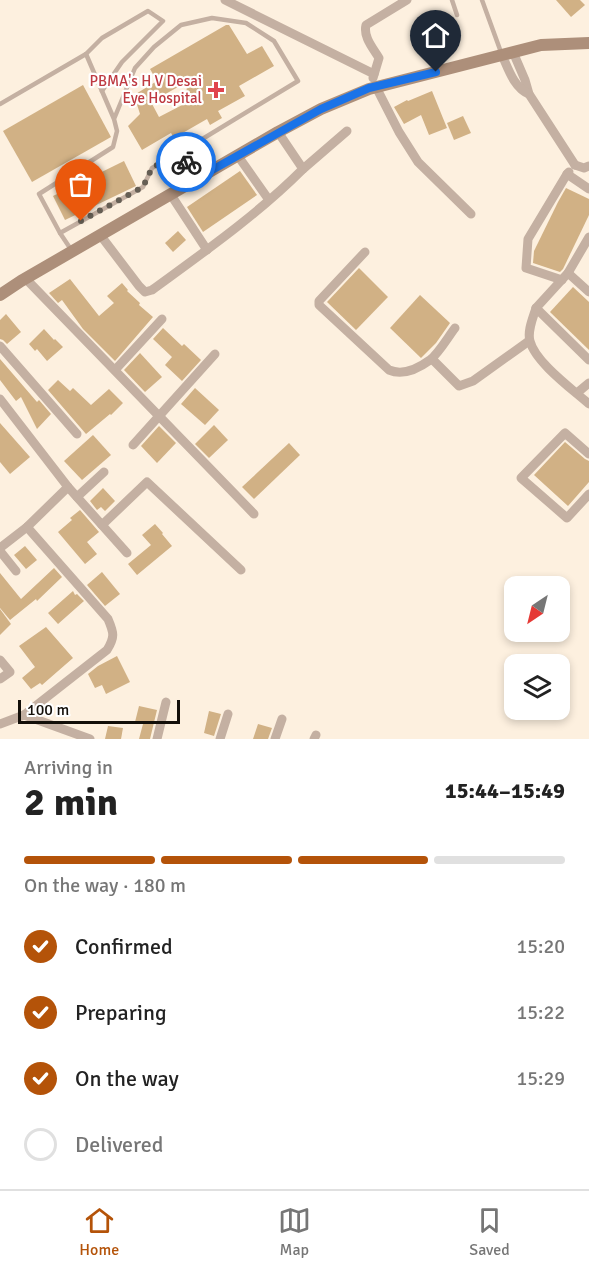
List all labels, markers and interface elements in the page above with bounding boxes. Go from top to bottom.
pin [410,10,461,72]
icon: home [419,19,452,52]
place label: PBMA's H V Desai Eye Hospital [89,72,202,107]
marker: PBMA's H V Desai Eye Hospital [207,81,225,99]
courier [156,132,216,192]
icon: bike [170,146,203,179]
pin [55,159,106,221]
icon: bag [64,168,97,201]
north arrow [504,576,570,642]
map controls [504,576,570,720]
button: layers [504,654,570,720]
scale bar [18,697,180,724]
text: 100 m [27,700,69,720]
text: Arriving in [24,755,113,780]
text: 15:44–15:49 [445,777,565,804]
text: 2 min [24,778,118,826]
text: On the way · 180 m [24,873,186,898]
icon: check [24,930,57,963]
text: Confirmed [75,933,173,960]
text: 15:20 [516,934,565,959]
icon: check [24,996,57,1029]
text: Preparing [75,999,167,1026]
text: 15:22 [516,1000,565,1025]
icon: check [24,1062,57,1095]
text: On the way [75,1065,179,1092]
text: 15:29 [516,1066,565,1091]
text: Delivered [75,1131,163,1158]
tab: Home [79,1204,119,1260]
tab: Map [278,1204,311,1260]
tab: Saved [469,1204,510,1260]

